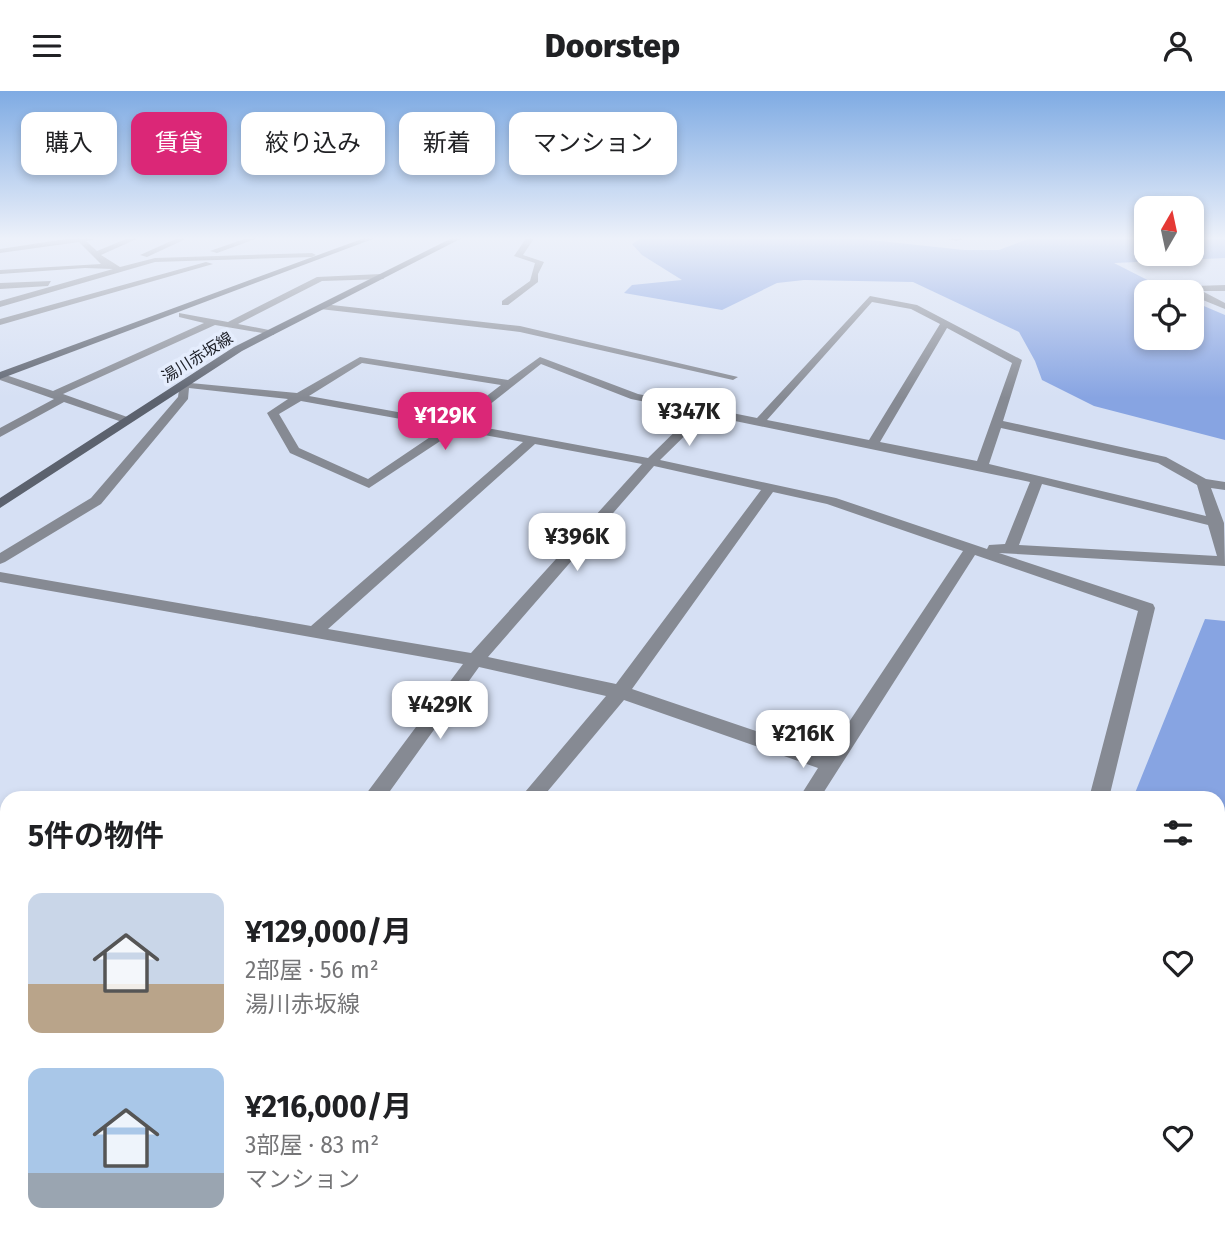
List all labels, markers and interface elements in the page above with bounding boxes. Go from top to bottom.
icon: menu [28,27,66,65]
text: Doorstep [545,27,680,65]
icon: person [1159,27,1197,65]
chip: 購入 [21,112,117,175]
chip: 賃貸 [131,112,227,175]
chip: 絞り込み [241,112,385,175]
chip: 新着 [399,112,495,175]
chip: マンション [509,112,677,175]
north arrow [1134,196,1204,266]
map controls [1134,196,1204,350]
button: locate [1134,280,1204,350]
street label: 湯川赤坂線 [158,328,236,387]
pin: ¥347K [640,389,738,448]
pin: ¥129K [396,393,494,452]
text: ¥347K [658,397,720,425]
text: ¥129K [414,401,476,429]
pin: ¥396K [528,513,626,573]
text: ¥396K [545,522,609,550]
pin: ¥429K [391,681,489,741]
text: ¥429K [408,690,472,718]
pin: ¥216K [754,711,852,770]
text: ¥216K [772,719,834,747]
icon: filters [1159,814,1197,852]
text: 5件の物件 [28,818,164,854]
text: ¥129,000/月 [245,914,412,950]
icon: home [84,921,168,1005]
icon: heart [1159,944,1197,982]
text: 2部屋 · 56 m² [245,956,379,984]
text: 湯川赤坂線 [245,990,360,1018]
text: ¥216,000/月 [245,1089,412,1125]
icon: home [84,1096,168,1180]
icon: heart [1159,1119,1197,1157]
text: 3部屋 · 83 m² [245,1131,379,1159]
text: マンション [245,1165,360,1193]

